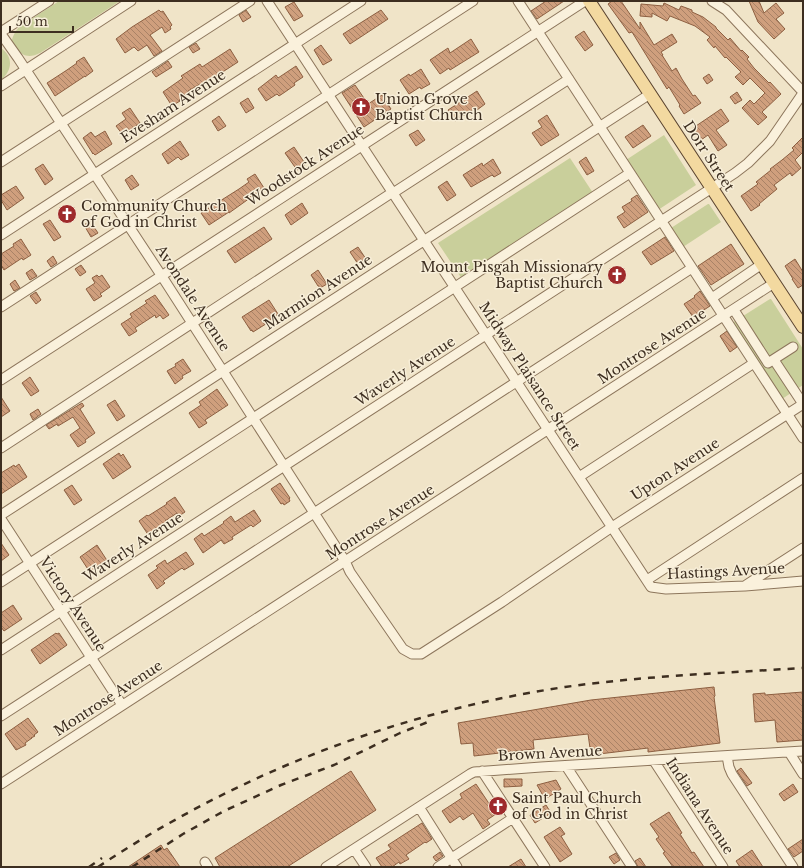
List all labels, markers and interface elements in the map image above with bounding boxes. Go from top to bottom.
scale bar [10,8,73,34]
text: 50 m [16,14,48,29]
street label: Evesham Avenue [117,65,229,147]
place label: Union Grove Baptist Church [375,90,483,124]
church icon: Union Grove Baptist Church [350,96,372,118]
street label: Dorr Street [679,117,739,195]
street label: Woodstock Avenue [242,120,367,210]
place label: Community Church of God in Christ [81,197,227,231]
church icon: Community Church of God in Christ [56,203,78,225]
street label: Avondale Avenue [151,240,234,355]
street label: Marmion Avenue [261,250,375,334]
place label: Mount Pisgah Missionary Baptist Church [420,258,603,292]
church icon: Mount Pisgah Missionary Baptist Church [606,264,628,286]
street label: Midway Plaisance Street [475,298,585,454]
street label: Montrose Avenue [594,304,710,388]
street label: Waverly Avenue [351,332,458,411]
street label: Upton Avenue [627,434,723,504]
street label: Montrose Avenue [322,480,438,564]
street label: Waverly Avenue [79,508,186,587]
street label: Victory Avenue [35,552,110,655]
street label: Hastings Avenue [666,559,786,583]
street label: Montrose Avenue [50,656,166,740]
street label: Brown Avenue [497,741,603,765]
street label: Indiana Avenue [662,754,738,858]
place label: Saint Paul Church of God in Christ [512,789,642,823]
church icon: Saint Paul Church of God in Christ [487,795,509,817]

